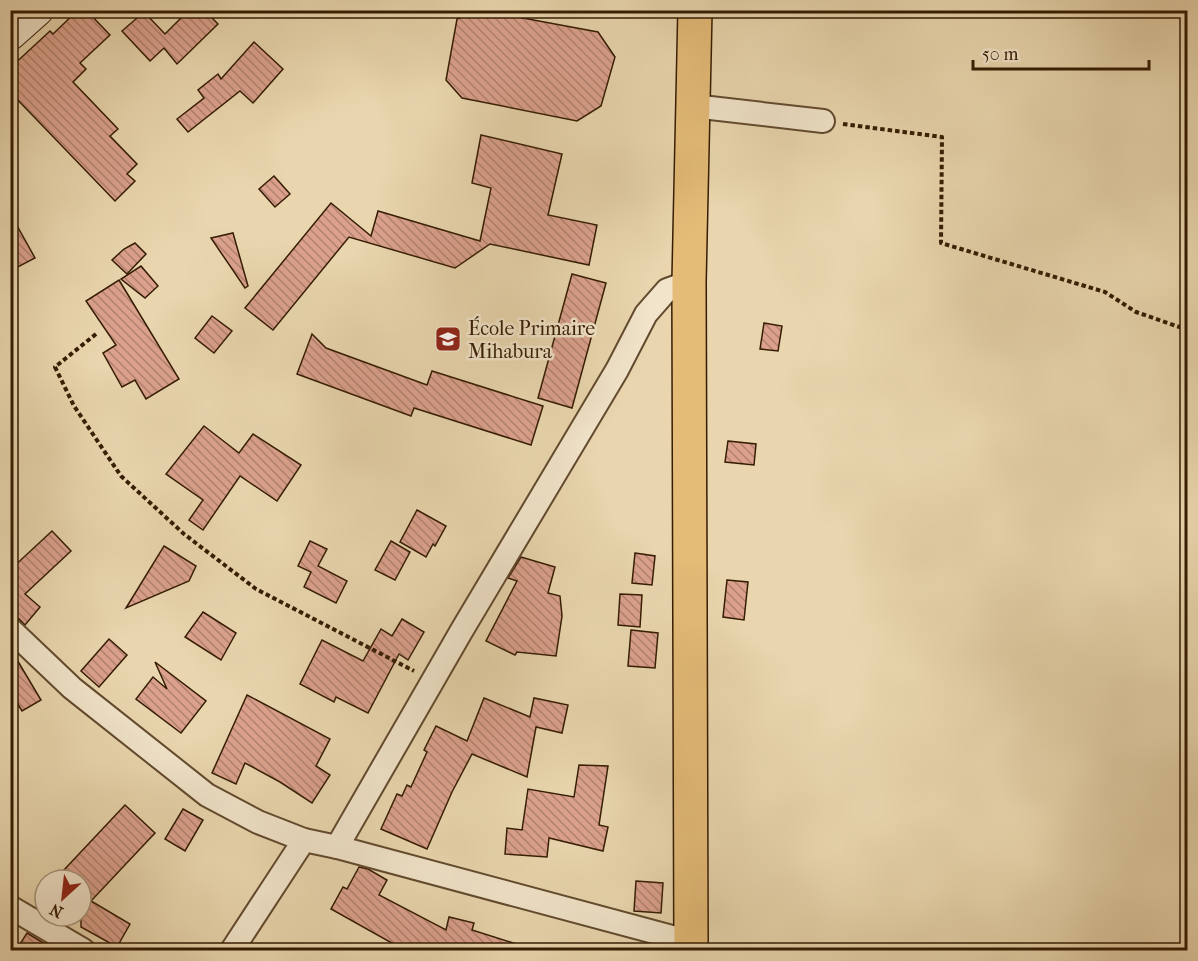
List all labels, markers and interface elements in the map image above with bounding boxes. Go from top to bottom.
scale bar [973,33,1148,71]
text: 50 m [982,44,1019,65]
place label: École Primaire Mihabura [468,316,595,363]
school or university icon: École Primaire Mihabura [433,324,463,354]
north arrow [33,868,93,928]
text: N [46,899,66,922]

